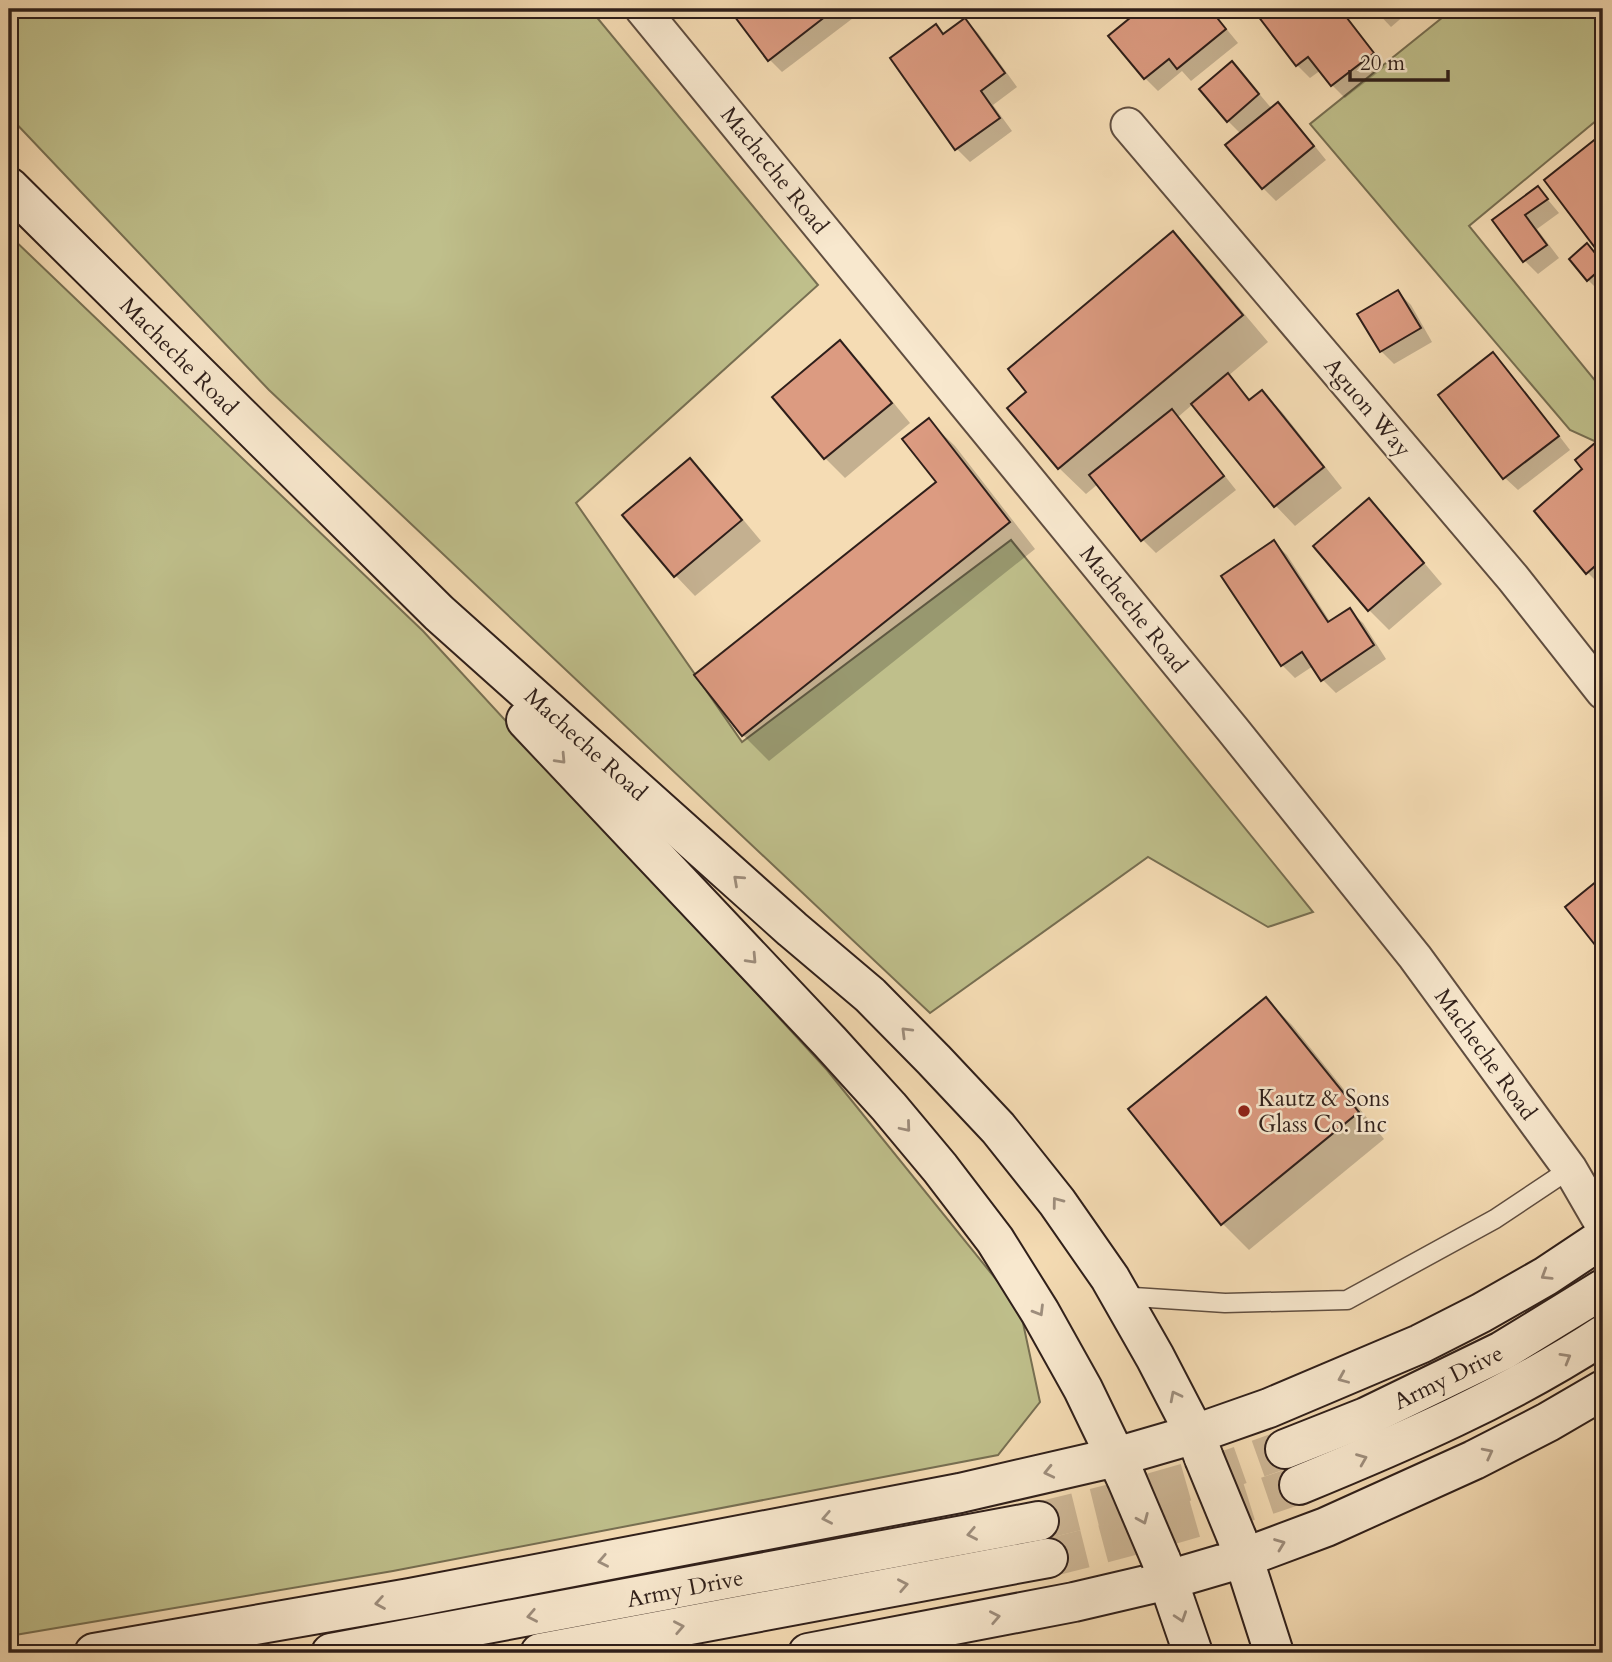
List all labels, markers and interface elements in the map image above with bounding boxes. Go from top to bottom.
scale bar [1350,38,1448,82]
text: 20 m [1360,49,1405,78]
street label: Macheche Road [714,100,836,241]
street label: Macheche Road [113,290,245,423]
street label: Aguon Way [1317,351,1418,464]
street label: Macheche Road [1073,539,1195,680]
street label: Macheche Road [518,681,654,808]
one-way arrow [553,750,566,763]
one-way arrow [733,876,746,888]
one-way arrow [743,951,756,964]
street label: Macheche Road [1427,982,1544,1127]
one-way arrow [902,1027,915,1040]
place label: Kautz & Sons Glass Co. Inc [1258,1083,1389,1140]
marker: Kautz & Sons Glass Co. Inc [1236,1103,1252,1119]
one-way arrow [898,1118,910,1131]
one-way arrow [1053,1198,1065,1210]
one-way arrow [1541,1267,1554,1280]
one-way arrow [1031,1303,1044,1316]
street label: Army Drive [1388,1338,1508,1417]
one-way arrow [1558,1353,1571,1366]
one-way arrow [1338,1370,1350,1384]
one-way arrow [1170,1391,1183,1404]
one-way arrow [1481,1447,1493,1461]
one-way arrow [1356,1454,1368,1468]
one-way arrow [1043,1464,1055,1478]
one-way arrow [821,1510,833,1525]
one-way arrow [1135,1512,1149,1524]
one-way arrow [966,1526,978,1541]
one-way arrow [1273,1539,1285,1553]
one-way arrow [597,1553,609,1568]
street label: Army Drive [624,1562,746,1615]
one-way arrow [897,1579,909,1594]
one-way arrow [374,1595,386,1610]
one-way arrow [526,1608,538,1623]
one-way arrow [989,1610,1001,1625]
one-way arrow [1172,1610,1187,1622]
one-way arrow [673,1620,685,1635]

